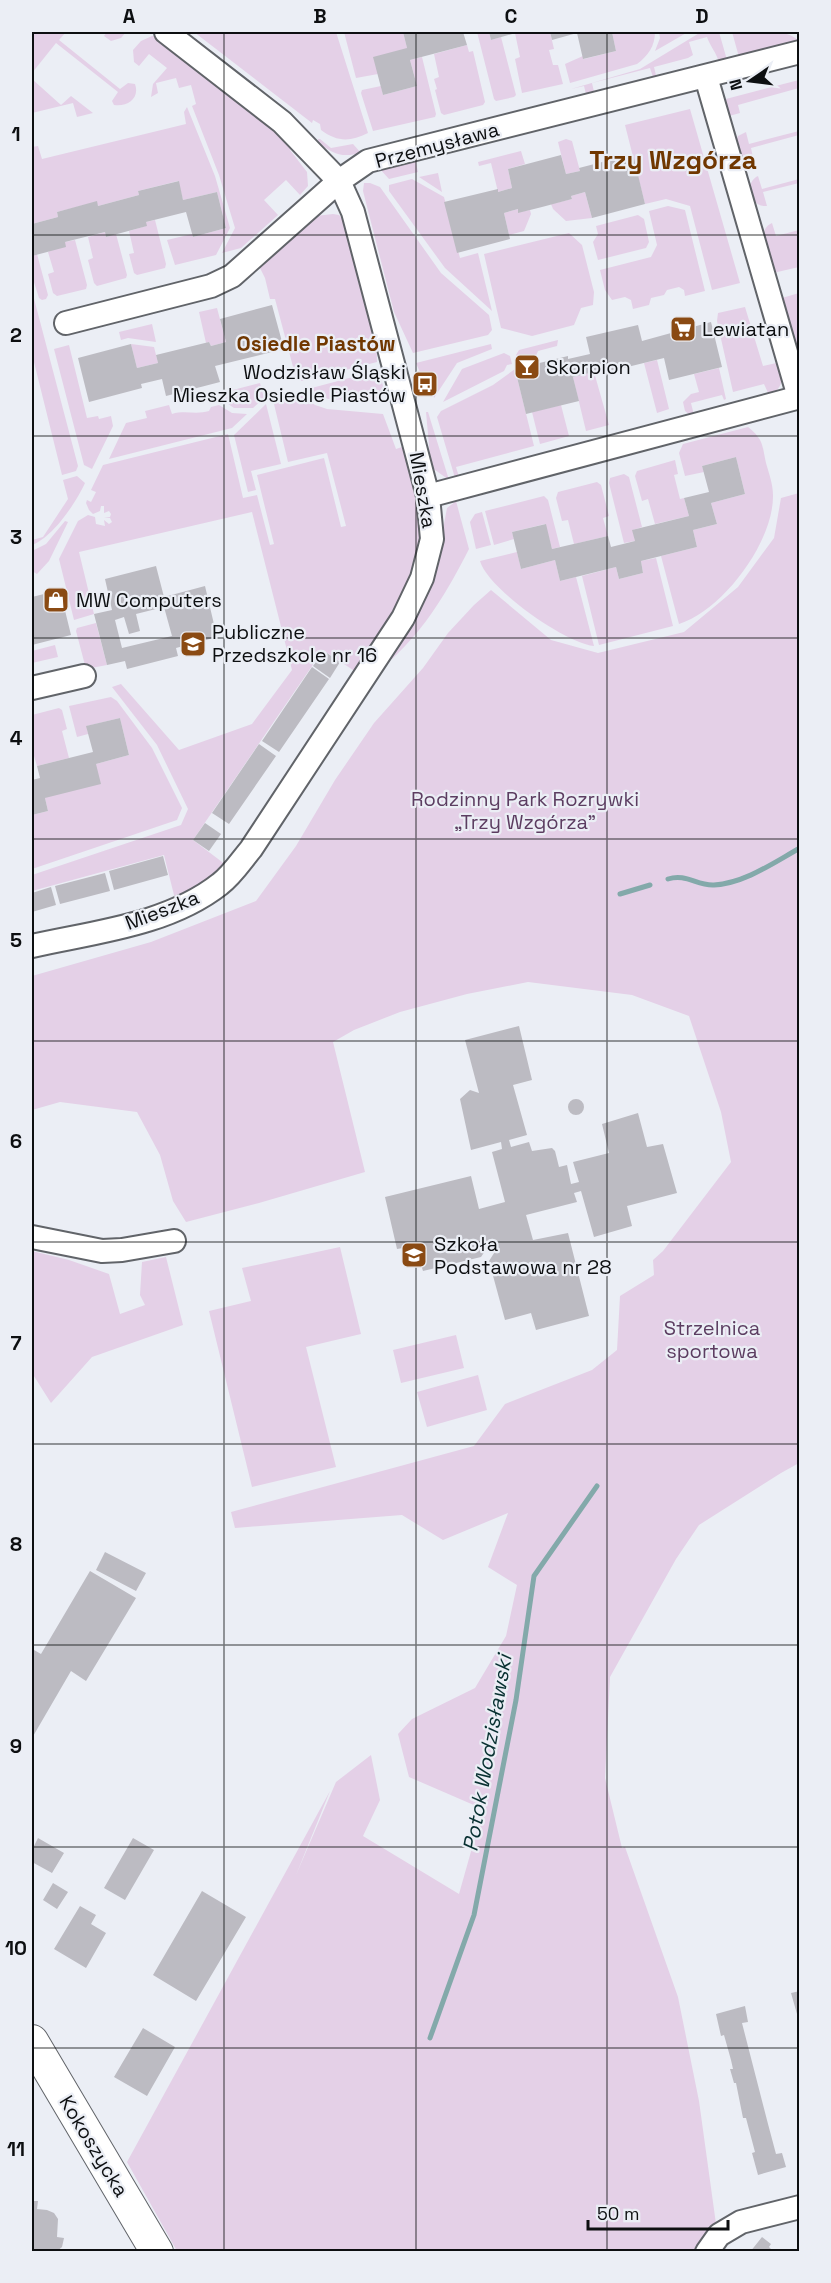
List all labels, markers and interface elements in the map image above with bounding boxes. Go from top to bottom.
text: A [123,3,136,29]
text: B [313,3,327,29]
text: C [505,3,518,29]
text: D [695,3,709,29]
north arrow [720,51,780,111]
text: N [724,77,747,92]
street label: Przemysława [372,116,502,174]
text: 1 [11,121,21,147]
district label: Trzy Wzgórza [589,143,757,177]
supermarket icon: Lewiatan [668,314,698,344]
place label: Lewiatan [702,316,789,342]
text: 2 [10,322,22,348]
district label: Osiedle Piastów [237,330,395,357]
bar icon: Skorpion [512,352,542,382]
place label: Skorpion [546,354,631,380]
place label: Wodzisław Śląski Mieszka Osiedle Piastów [173,359,406,408]
bus stop icon: Wodzisław Śląski Mieszka Osiedle Piastów [410,369,440,399]
street label: Mieszka [404,450,442,530]
text: 3 [10,524,22,550]
shop icon: MW Computers [41,585,71,615]
place label: MW Computers [76,587,222,613]
place label: Publiczne Przedszkole nr 16 [212,619,377,668]
school or university icon: Publiczne Przedszkole nr 16 [178,629,208,659]
text: 4 [10,725,23,751]
park label: Rodzinny Park Rozrywki „Trzy Wzgórza” [411,786,639,835]
street label: Mieszka [121,884,203,936]
text: 5 [10,927,22,953]
text: 6 [10,1128,22,1154]
place label: Szkoła Podstawowa nr 28 [434,1231,612,1280]
school or university icon: Szkoła Podstawowa nr 28 [399,1240,429,1270]
park label: Strzelnica sportowa [664,1315,760,1364]
text: 7 [10,1330,22,1356]
text: 8 [10,1531,22,1557]
water label: Potok Wodzisławski [456,1650,518,1853]
text: 9 [10,1733,22,1759]
text: 10 [5,1935,27,1961]
street label: Kokoszycka [54,2090,134,2202]
text: 11 [7,2136,25,2162]
scale bar [588,2193,728,2231]
text: 50 m [597,2202,639,2225]

